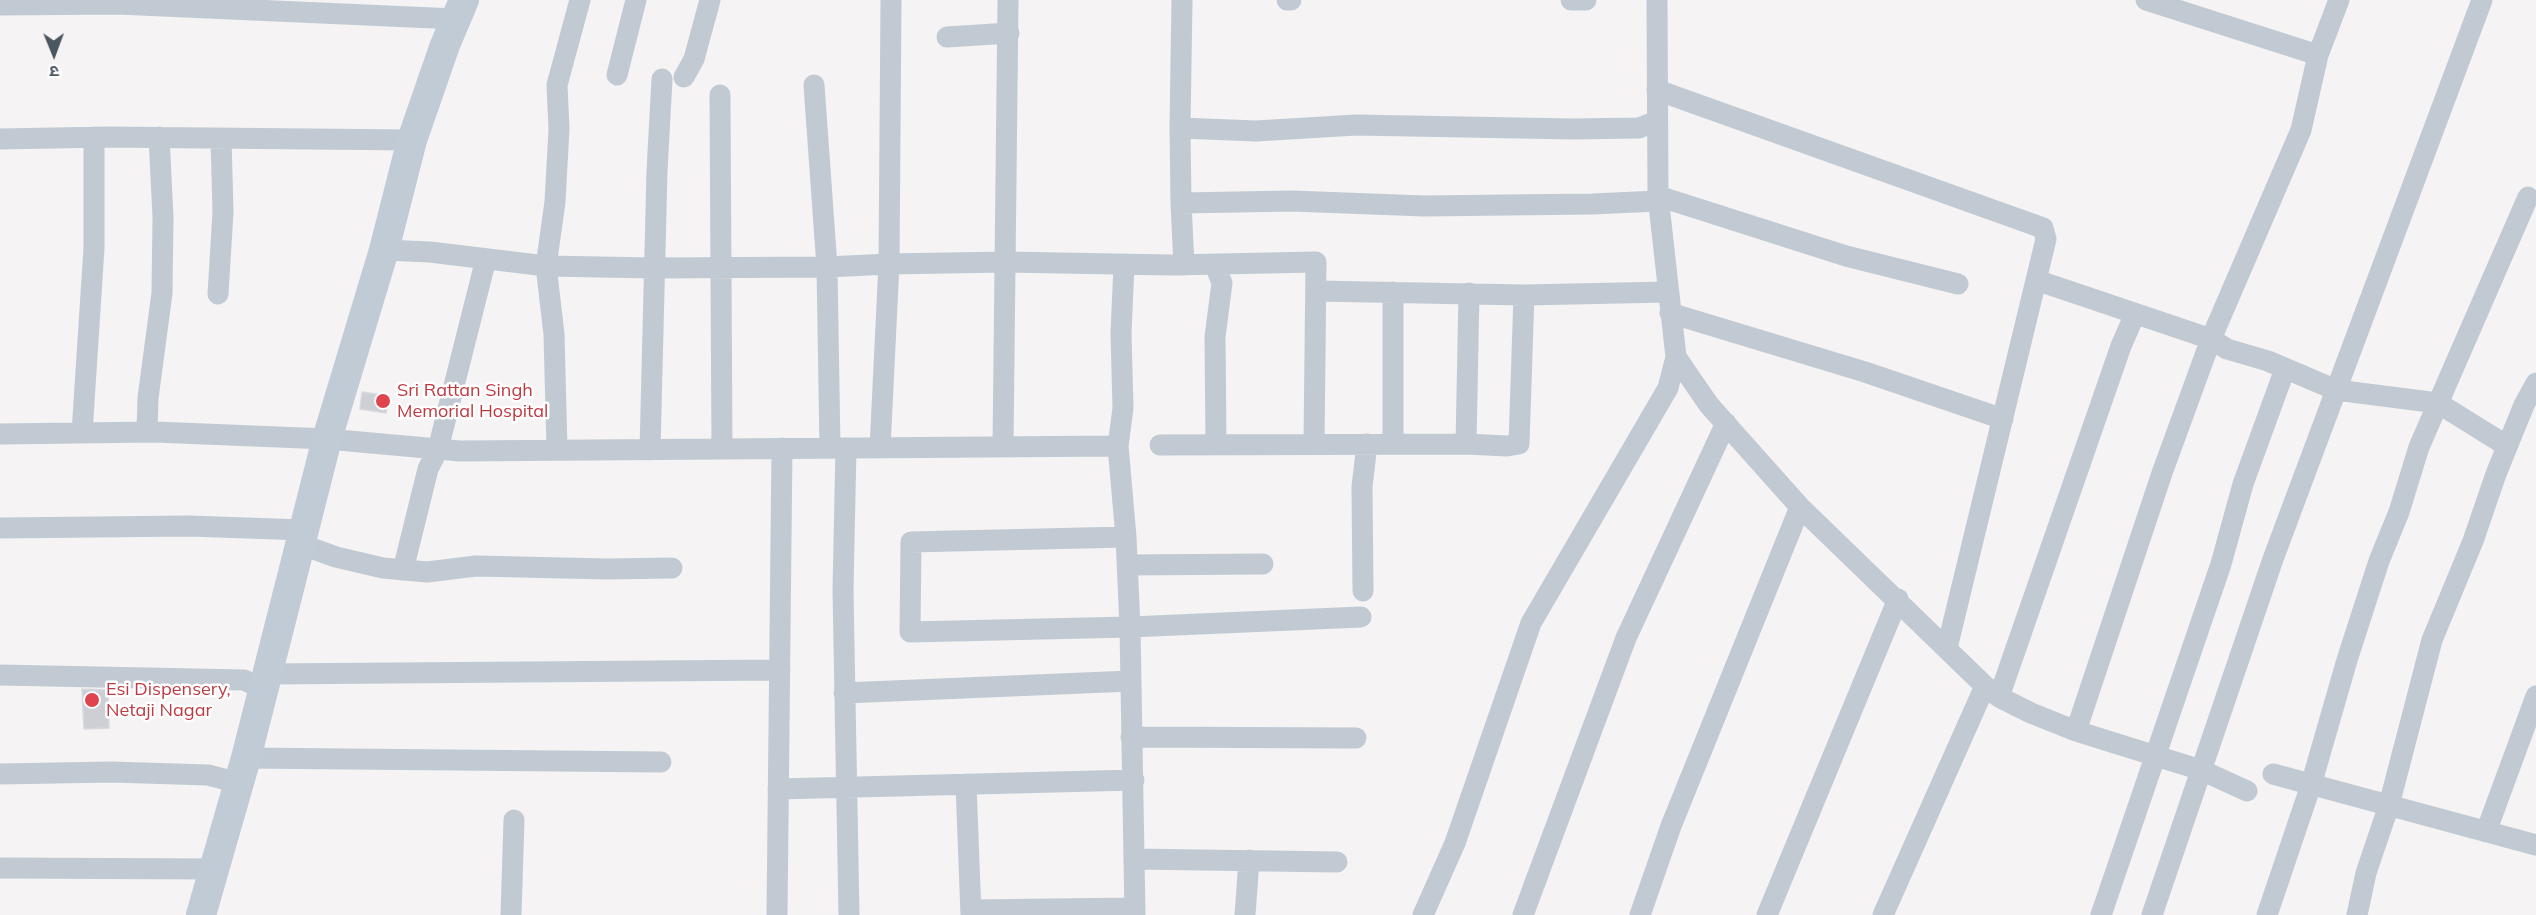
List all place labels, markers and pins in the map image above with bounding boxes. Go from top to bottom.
place label: Sri Rattan Singh Memorial Hospital [397,380,548,422]
marker: Sri Rattan Singh Memorial Hospital [374,392,392,410]
place label: Esi Dispensery, Netaji Nagar [106,679,231,722]
marker: Esi Dispensery, Netaji Nagar [83,691,101,709]

